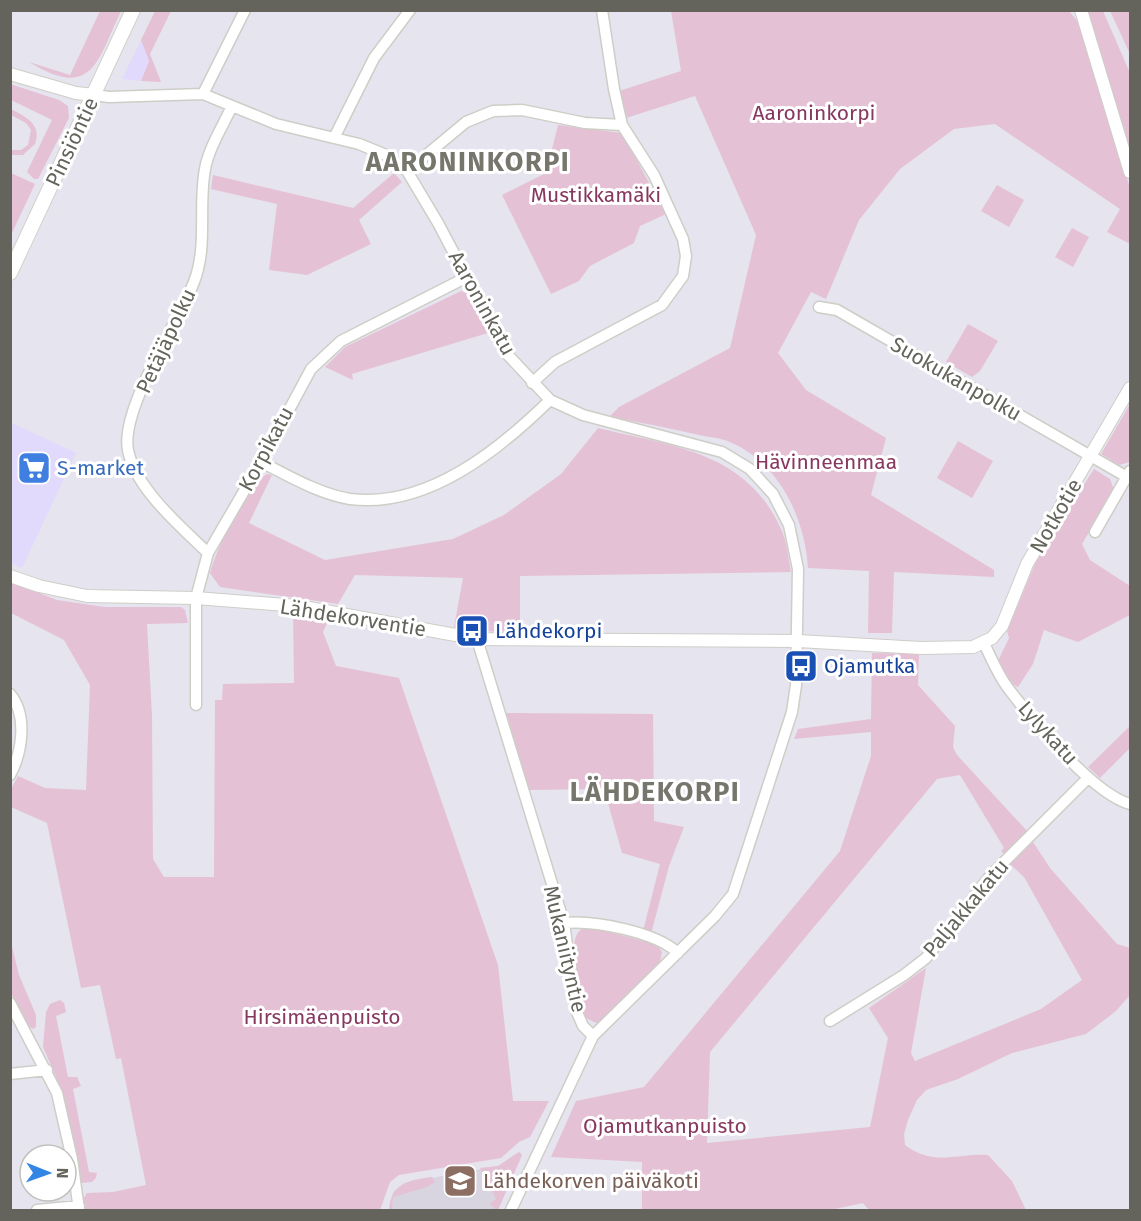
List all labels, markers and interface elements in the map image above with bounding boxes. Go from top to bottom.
street label: Pinsiöntie [40,93,104,191]
park label: Aaroninkorpi [752,100,876,126]
district label: AARONINKORPI [365,146,570,178]
park label: Mustikkamäki [531,182,661,208]
street label: Aaroninkatu [443,246,521,360]
street label: Petäjäpolku [130,284,202,398]
street label: Suokukanpolku [886,331,1026,427]
street label: Korpikatu [233,402,299,496]
park label: Hävinneenmaa [755,449,897,475]
supermarket icon: S-market [16,450,52,486]
place label: S-market [57,455,144,481]
street label: Notkotie [1024,474,1088,558]
street label: Lähdekorventie [278,594,428,642]
bus stop icon: Lähdekorpi [454,613,490,649]
place label: Lähdekorpi [495,618,602,644]
bus stop icon: Ojamutka [783,648,819,684]
place label: Ojamutka [824,653,916,679]
street label: Lylykatu [1012,696,1084,770]
district label: LÄHDEKORPI [570,775,740,808]
street label: Paljakkakatu [917,854,1015,962]
street label: Mukaniityntie [538,883,592,1015]
park label: Hirsimäenpuisto [244,1004,400,1030]
park label: Ojamutkanpuisto [583,1113,747,1139]
north arrow [18,1143,78,1203]
school or university icon: Lähdekorven päiväkoti [442,1163,478,1199]
text: N [53,1168,72,1179]
place label: Lähdekorven päiväkoti [483,1168,699,1194]

